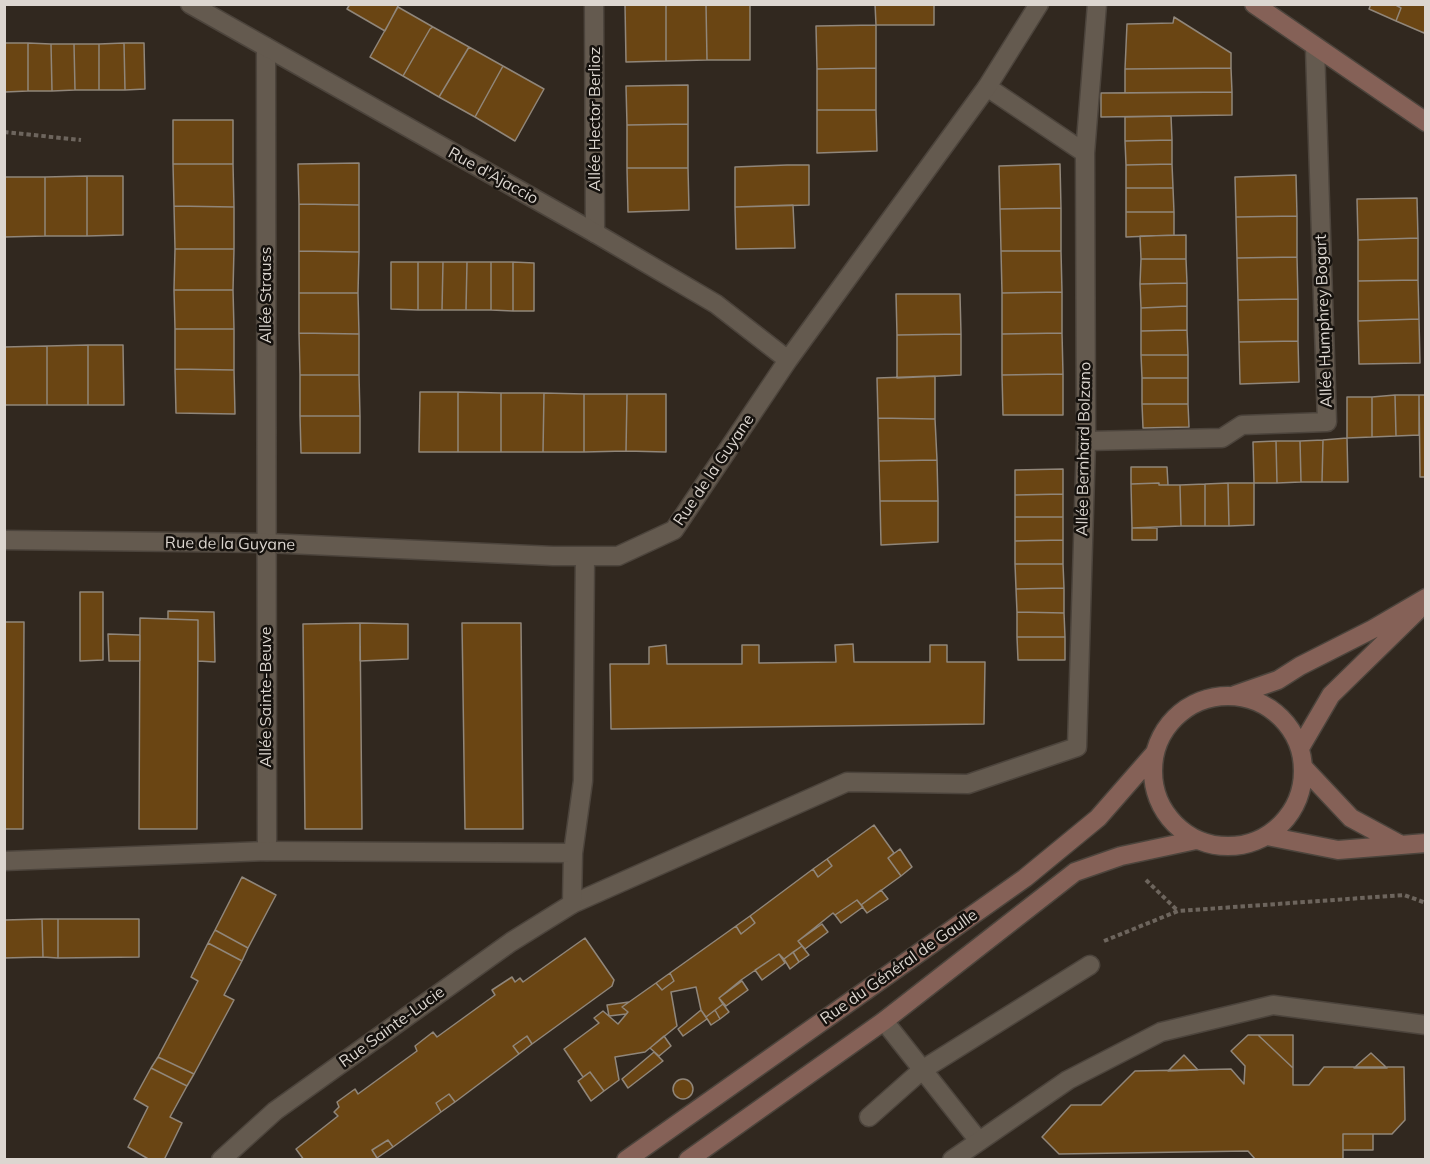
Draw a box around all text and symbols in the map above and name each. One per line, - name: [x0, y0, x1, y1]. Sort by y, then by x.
- street label: Allée Hector Berlioz: [585, 47, 605, 191]
- street label: Rue d'Ajaccio: [445, 143, 541, 209]
- street label: Allée Humphrey Bogart: [1311, 234, 1337, 408]
- street label: Allée Strauss: [256, 247, 276, 343]
- street label: Allée Bernhard Bolzano: [1073, 362, 1095, 536]
- street label: Rue de la Guyane: [670, 411, 758, 529]
- street label: Rue de la Guyane: [165, 533, 295, 555]
- street label: Allée Sainte-Beuve: [256, 627, 276, 767]
- street label: Rue du Général de Gaulle: [817, 905, 981, 1029]
- street label: Rue Sainte-Lucie: [336, 982, 448, 1072]

